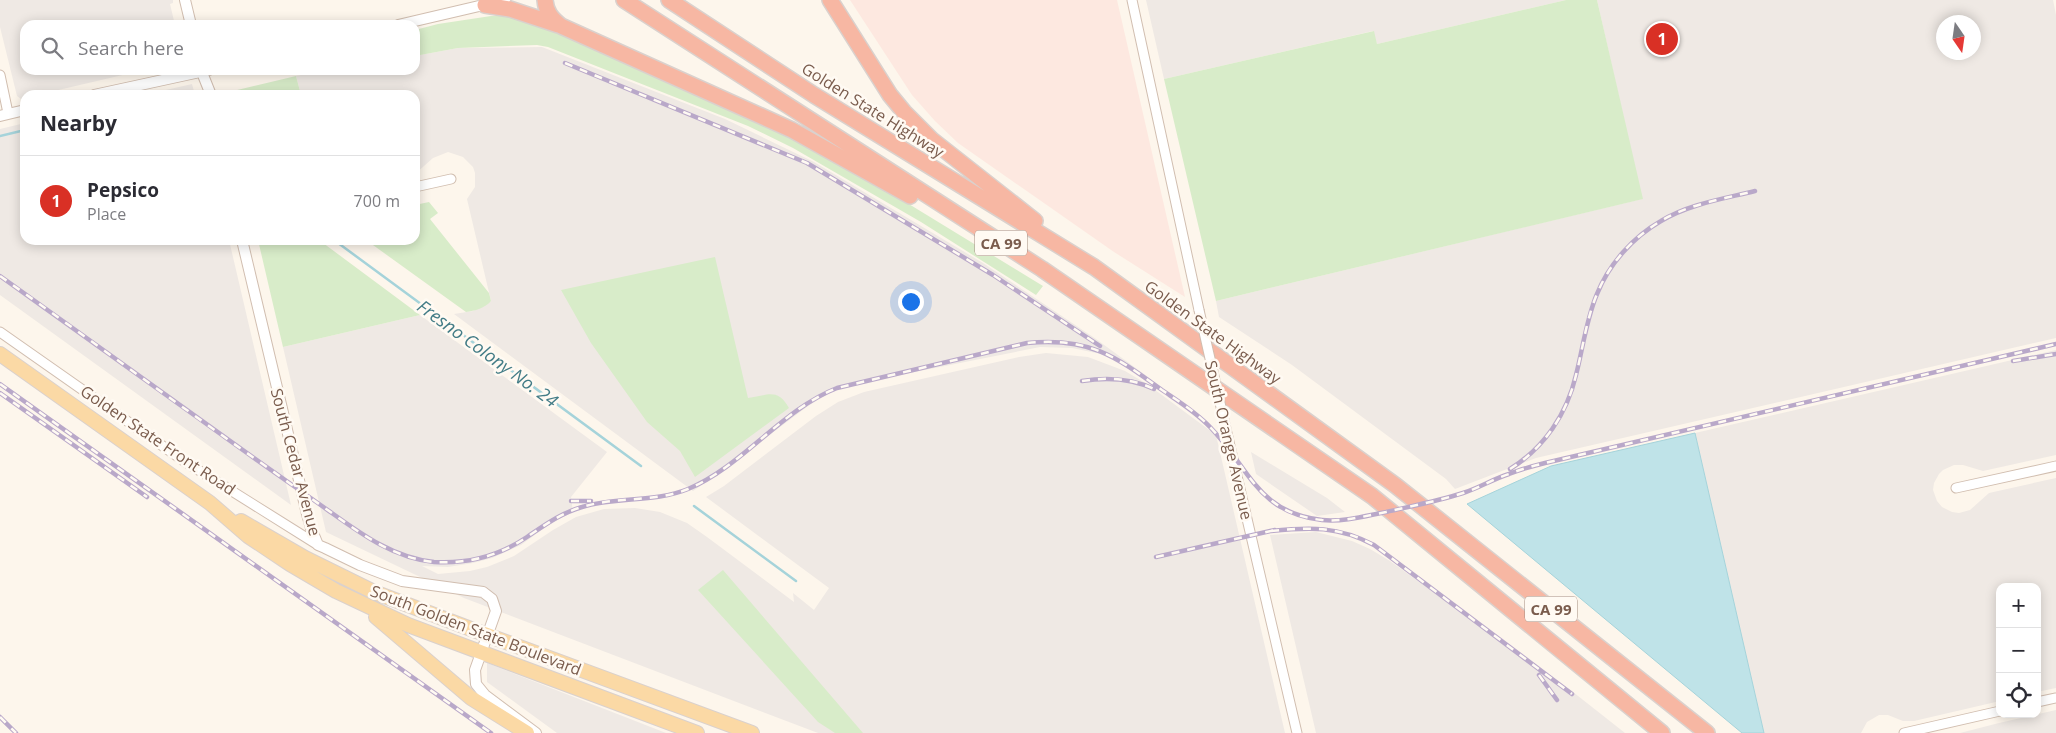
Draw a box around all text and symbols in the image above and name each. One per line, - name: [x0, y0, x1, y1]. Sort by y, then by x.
- north arrow: [1936, 15, 1981, 60]
- search box: [20, 20, 420, 75]
- pin: 1: [1646, 20, 1678, 58]
- icon: search: [38, 34, 66, 62]
- text: Search here: [78, 35, 184, 61]
- street label: Golden State Highway: [798, 57, 949, 163]
- text: Nearby: [40, 109, 117, 137]
- text: Pepsico: [87, 177, 159, 203]
- text: 1: [51, 190, 61, 212]
- text: 700 m: [354, 190, 400, 212]
- text: Place: [87, 203, 126, 225]
- road number: CA 99: [975, 230, 1027, 256]
- street label: Golden State Highway: [1140, 275, 1287, 390]
- your location: [898, 289, 924, 315]
- water label: Fresno Colony No. 24: [413, 294, 563, 412]
- street label: South Orange Avenue: [1200, 358, 1258, 522]
- street label: Golden State Front Road: [76, 380, 240, 500]
- street label: South Cedar Avenue: [266, 386, 326, 538]
- street label: South Golden State Boulevard: [367, 580, 585, 680]
- map controls: [1996, 583, 2041, 718]
- button: +: [1996, 583, 2041, 628]
- road number: CA 99: [1525, 596, 1577, 622]
- button: −: [1996, 628, 2041, 673]
- button: locate: [1996, 673, 2041, 718]

